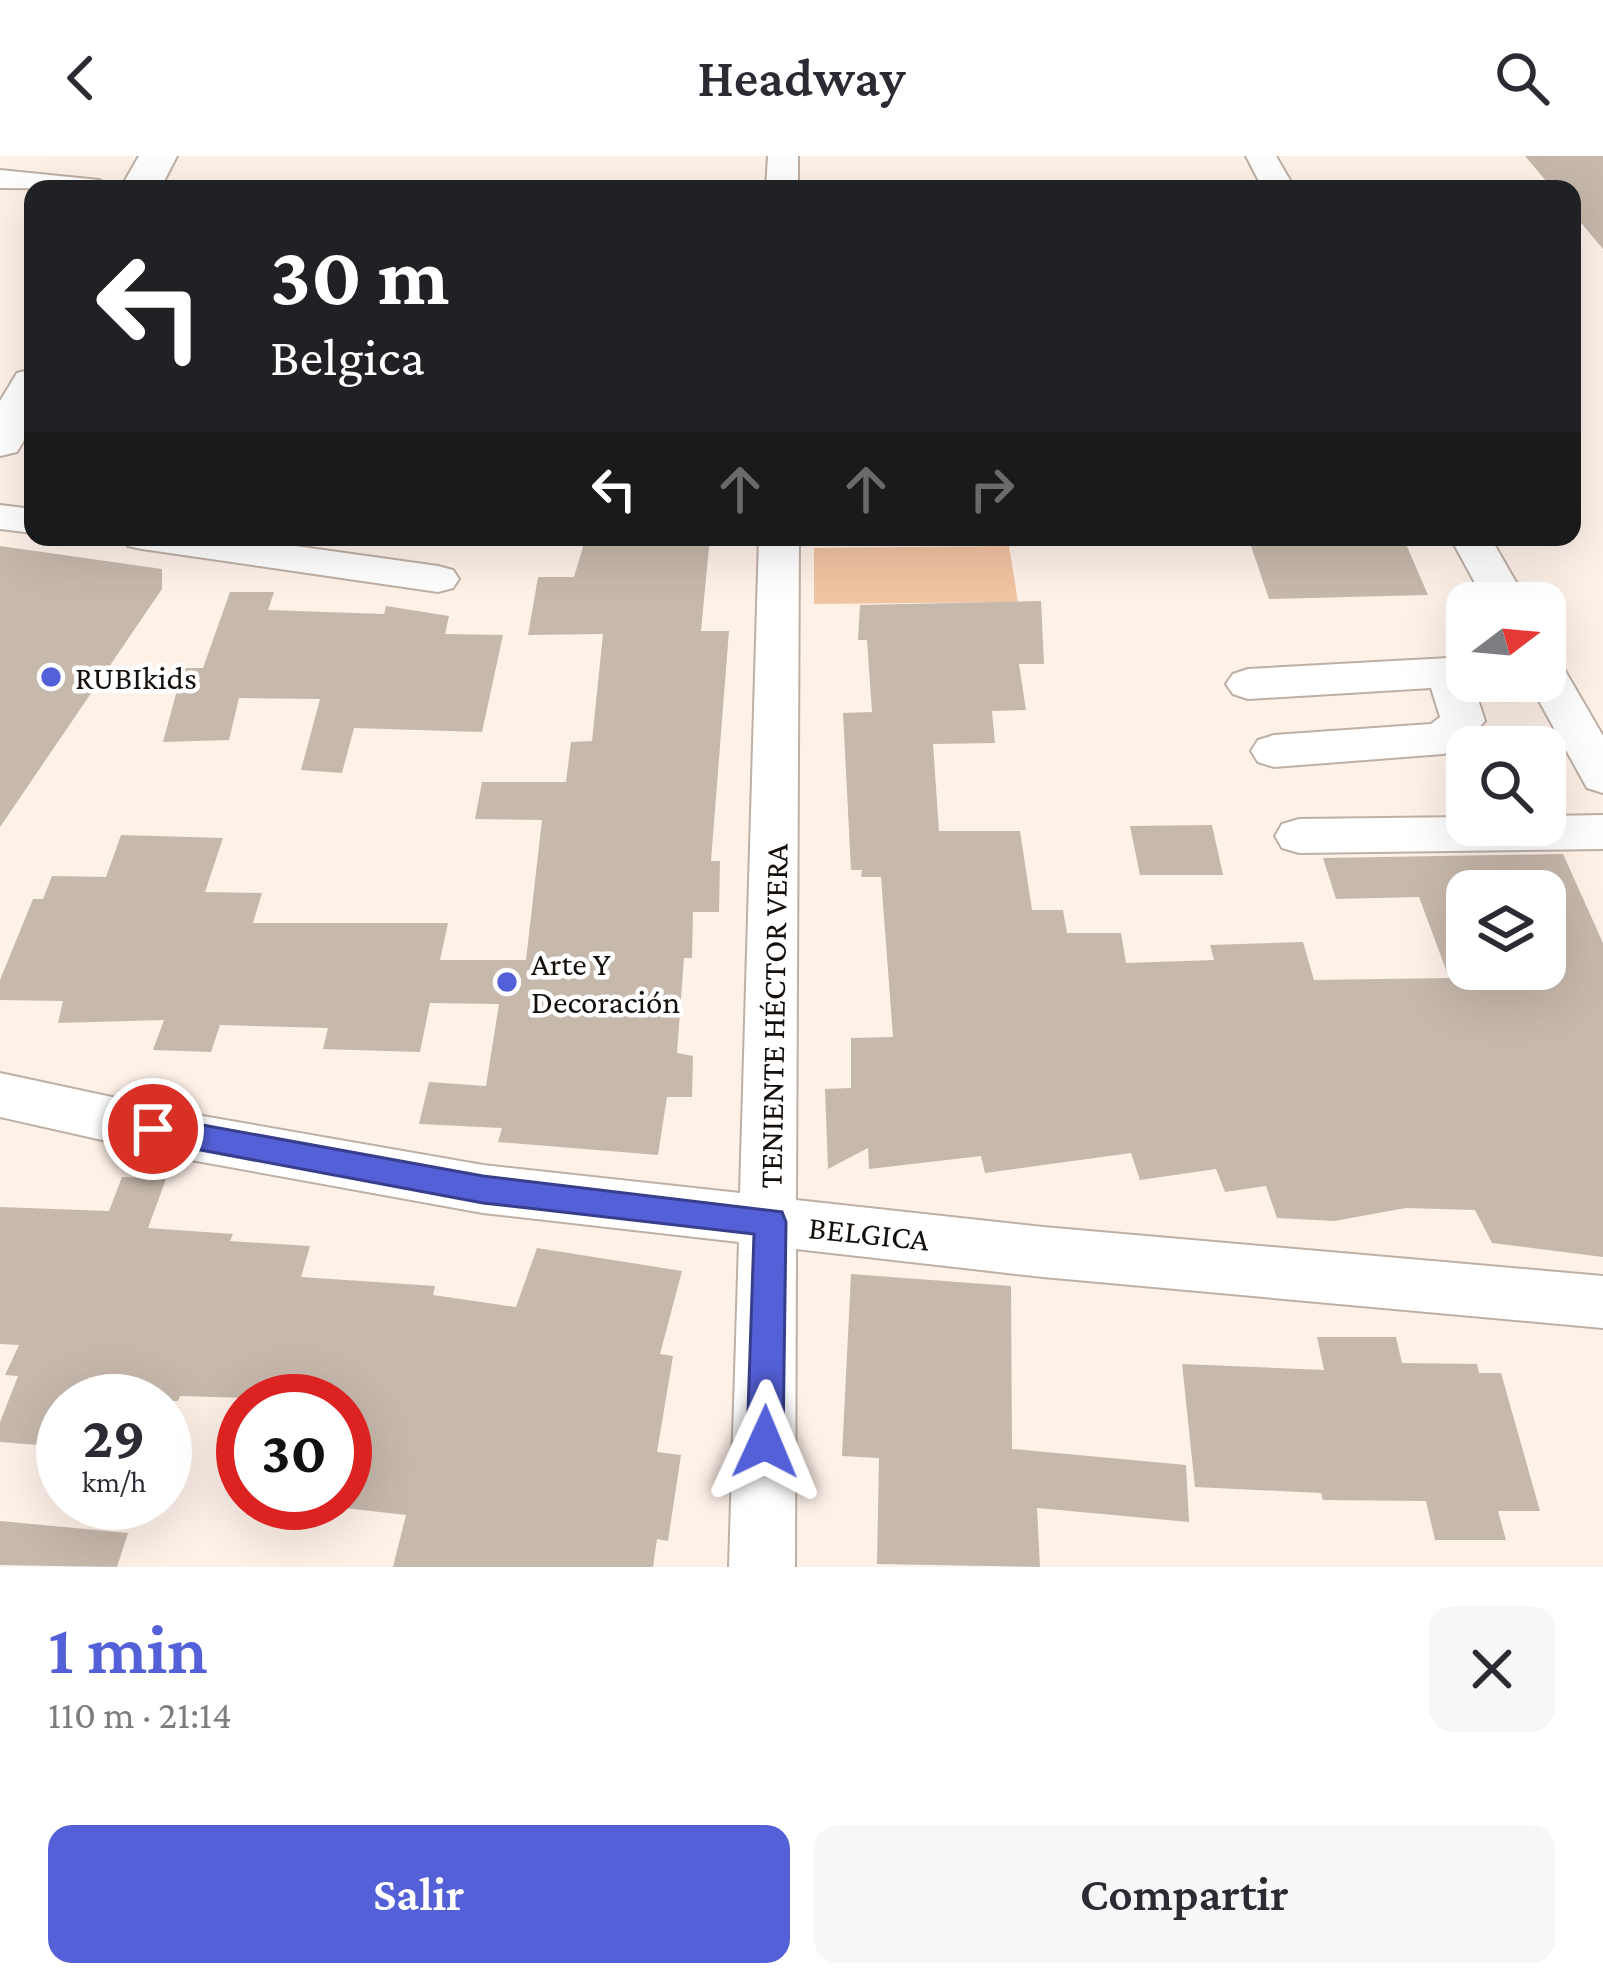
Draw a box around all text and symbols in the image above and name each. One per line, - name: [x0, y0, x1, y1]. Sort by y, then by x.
- icon: back: [48, 45, 114, 111]
- icon: search: [1489, 45, 1555, 111]
- text: Headway: [697, 48, 906, 108]
- icon: left: [72, 228, 228, 384]
- text: 30 m: [270, 229, 449, 322]
- text: Belgica: [270, 327, 425, 387]
- icon: left: [581, 456, 647, 522]
- icon: ahead: [707, 456, 773, 522]
- icon: ahead: [833, 456, 899, 522]
- icon: right: [959, 456, 1025, 522]
- north arrow: [1446, 582, 1566, 702]
- map controls: [1446, 582, 1566, 990]
- place label: RUBIkids: [75, 659, 197, 696]
- marker: RUBIkids: [38, 664, 64, 690]
- button: search: [1446, 726, 1566, 846]
- street label: TENIENTE HÉCTOR VERA: [751, 843, 795, 1189]
- button: layers: [1446, 870, 1566, 990]
- place label: Arte Y Decoración: [531, 945, 680, 1020]
- marker: Arte Y Decoración: [494, 969, 520, 995]
- pin: [102, 1078, 204, 1180]
- icon: arrive: [120, 1096, 186, 1162]
- street label: BELGICA: [807, 1208, 931, 1258]
- speed limit sign: 30: [216, 1374, 372, 1530]
- position arrow: [702, 1379, 828, 1505]
- text: 29: [82, 1403, 146, 1470]
- text: km/h: [82, 1465, 146, 1498]
- button: close: [1429, 1606, 1555, 1732]
- text: 1 min: [48, 1608, 208, 1688]
- text: 110 m · 21:14: [48, 1693, 232, 1736]
- button: Salir: [48, 1825, 790, 1963]
- button: Compartir: [814, 1825, 1555, 1963]

